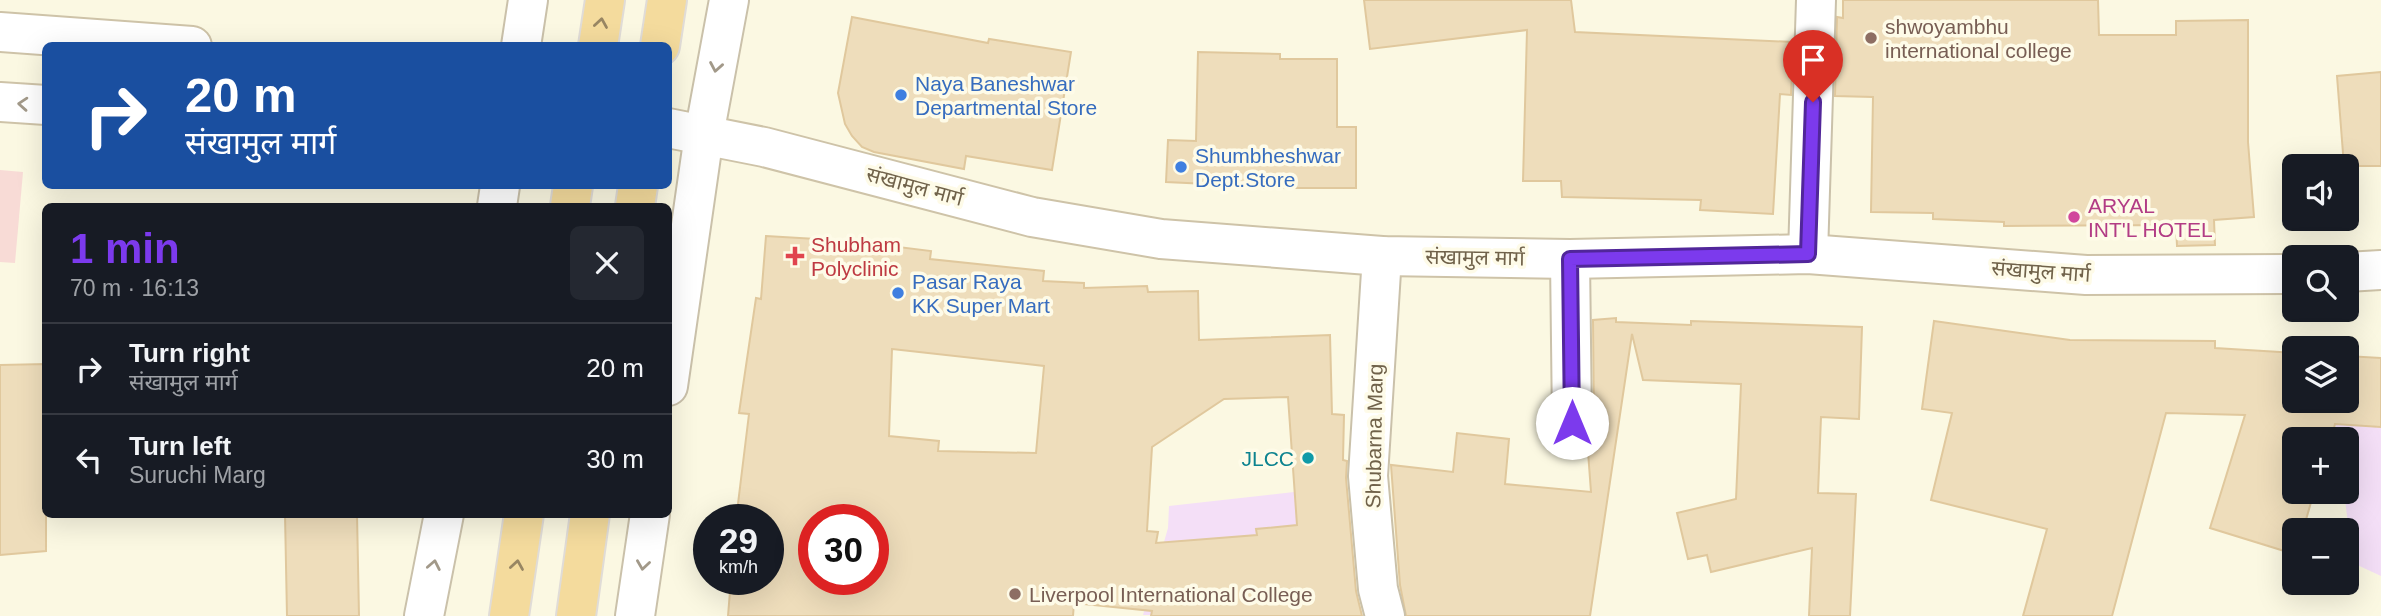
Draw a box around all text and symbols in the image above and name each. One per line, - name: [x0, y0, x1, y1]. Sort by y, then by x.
- place label: shwoyambhu international college: [1885, 15, 2072, 62]
- one-way arrow: [593, 17, 608, 29]
- pin: [1783, 30, 1843, 102]
- marker: shwoyambhu international college: [1863, 30, 1879, 46]
- icon: arrive: [1794, 41, 1832, 79]
- one-way arrow: [710, 61, 725, 73]
- text: 20 m: [185, 68, 297, 122]
- icon: right: [70, 70, 161, 161]
- place label: Naya Baneshwar Departmental Store: [915, 72, 1097, 119]
- marker: Naya Baneshwar Departmental Store: [893, 87, 909, 103]
- one-way arrow: [17, 97, 28, 112]
- text: संखामुल मार्ग: [185, 125, 336, 161]
- place label: Shumbheshwar Dept.Store: [1195, 144, 1341, 191]
- map controls: [2282, 154, 2359, 595]
- button: sound: [2282, 154, 2359, 231]
- marker: Shumbheshwar Dept.Store: [1173, 159, 1189, 175]
- street label: संखामुल मार्ग: [864, 162, 967, 212]
- place label: ARYAL INT'L HOTEL: [2088, 194, 2213, 241]
- marker: ARYAL INT'L HOTEL: [2066, 209, 2082, 225]
- text: 1 min: [70, 225, 180, 272]
- button: close: [570, 226, 644, 300]
- place label: Shubham Polyclinic: [811, 233, 901, 280]
- street label: संखामुल मार्ग: [1425, 245, 1526, 271]
- button: search: [2282, 245, 2359, 322]
- marker: Shubham Polyclinic: [785, 246, 805, 266]
- street label: संखामुल मार्ग: [1991, 256, 2092, 288]
- place label: Pasar Raya KK Super Mart: [912, 270, 1050, 317]
- text: 70 m · 16:13: [70, 275, 199, 301]
- marker: Pasar Raya KK Super Mart: [890, 285, 906, 301]
- button: layers: [2282, 336, 2359, 413]
- text: Turn right: [129, 338, 250, 368]
- icon: right: [70, 350, 108, 388]
- text: 20 m: [586, 353, 644, 383]
- street label: Shubarna Marg: [1361, 363, 1387, 509]
- text: संखामुल मार्ग: [129, 369, 238, 395]
- position arrow: [1535, 386, 1609, 460]
- button: +: [2282, 427, 2359, 504]
- text: Turn left: [129, 431, 231, 461]
- icon: left: [70, 441, 108, 479]
- text: 30 m: [586, 444, 644, 474]
- place label: JLCC: [1241, 447, 1294, 470]
- marker: JLCC: [1300, 450, 1316, 466]
- text: Suruchi Marg: [129, 462, 266, 488]
- speed limit sign: 30: [798, 504, 889, 595]
- button: −: [2282, 518, 2359, 595]
- text: 29: [719, 521, 758, 560]
- text: km/h: [719, 557, 758, 577]
- one-way arrow: [426, 559, 441, 571]
- one-way arrow: [509, 559, 524, 571]
- one-way arrow: [636, 559, 651, 571]
- place label: Liverpool International College: [1029, 583, 1313, 606]
- marker: Liverpool International College: [1007, 586, 1023, 602]

